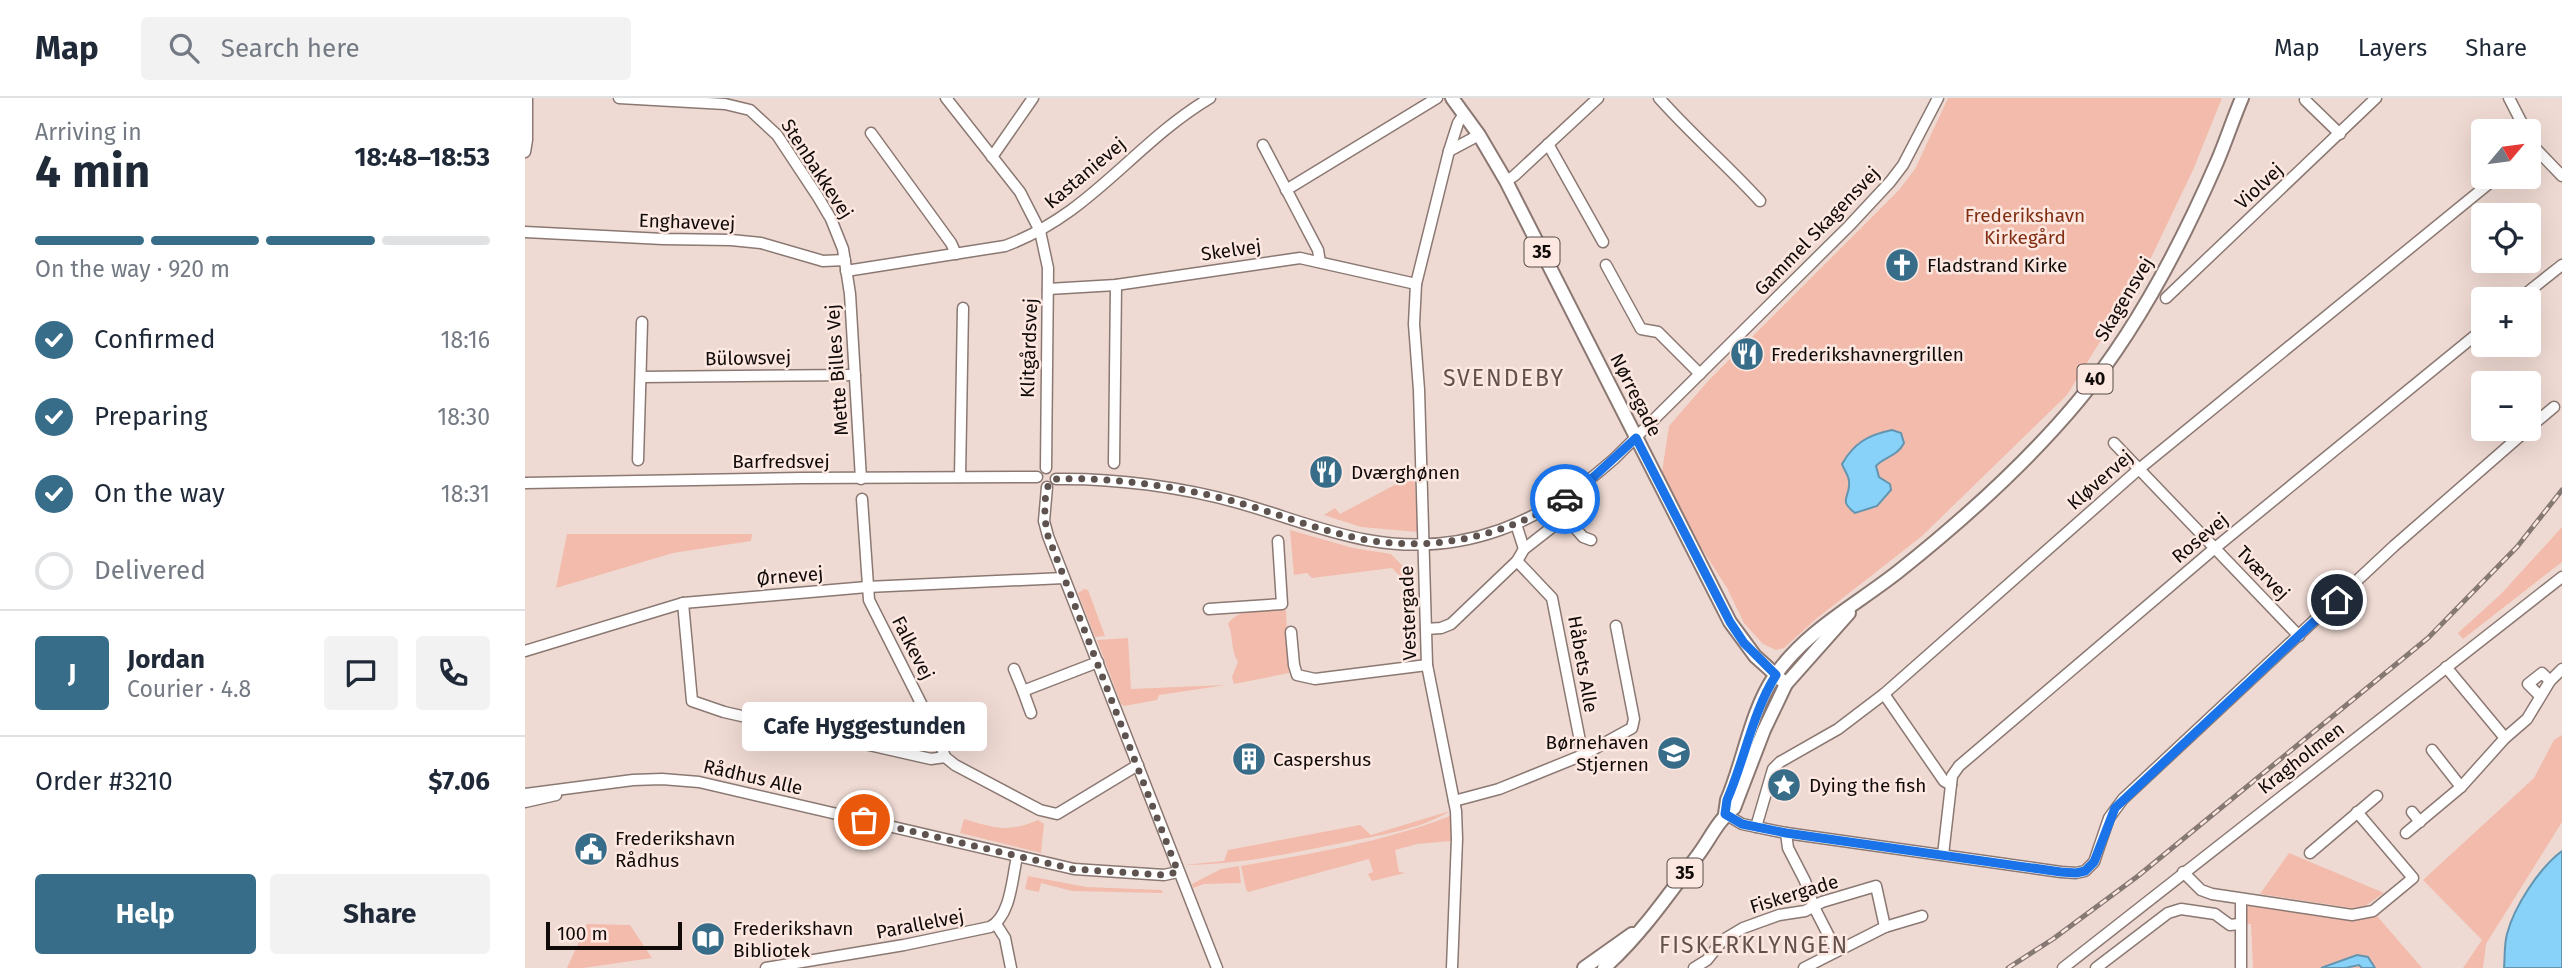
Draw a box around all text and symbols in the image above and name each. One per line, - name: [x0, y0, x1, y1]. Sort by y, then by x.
- search box: [141, 17, 631, 80]
- text: Map: [35, 28, 99, 68]
- icon: search: [165, 29, 203, 67]
- text: Search here: [221, 33, 360, 64]
- text: Map: [2274, 34, 2320, 62]
- text: Layers: [2358, 34, 2427, 62]
- text: Share: [2465, 34, 2527, 62]
- street label: Stenbakkevej: [776, 115, 858, 223]
- text: Arriving in: [35, 118, 142, 146]
- north arrow: [2471, 119, 2541, 189]
- map controls: [2471, 119, 2541, 441]
- street label: Kastanievej: [1040, 132, 1130, 214]
- text: 18:48–18:53: [354, 142, 490, 173]
- text: 4 min: [35, 144, 150, 199]
- street label: Violvej: [2230, 158, 2288, 214]
- street label: Gammel Skagensvej: [1750, 162, 1884, 300]
- button: locate: [2471, 203, 2541, 273]
- park label: Frederikshavn Kirkegård: [1965, 204, 2085, 249]
- street label: Enghavevej: [638, 209, 736, 235]
- street label: Skelvej: [1199, 234, 1263, 266]
- road number: 35: [1525, 238, 1559, 266]
- church icon: Fladstrand Kirke: [1883, 246, 1921, 284]
- street label: Skagensvej: [2090, 253, 2158, 345]
- place label: Fladstrand Kirke: [1927, 254, 2067, 277]
- text: On the way · 920 m: [35, 255, 230, 283]
- button: +: [2471, 287, 2541, 357]
- street label: Klitgårdsvej: [1016, 298, 1042, 398]
- street label: Mette Billes Vej: [821, 303, 853, 437]
- icon: check: [35, 321, 73, 359]
- text: Confirmed: [94, 324, 215, 355]
- text: 18:16: [441, 326, 490, 354]
- restaurant icon: Frederikshavnergrillen: [1728, 335, 1766, 373]
- place label: Frederikshavnergrillen: [1771, 343, 1964, 366]
- street label: Bülowsvej: [705, 346, 791, 370]
- street label: Nørregade: [1605, 350, 1667, 440]
- district label: SVENDEBY: [1443, 364, 1565, 392]
- road number: 40: [2077, 365, 2113, 394]
- button: −: [2471, 371, 2541, 441]
- icon: check: [35, 398, 73, 436]
- text: Preparing: [94, 401, 207, 432]
- text: 18:30: [437, 403, 490, 431]
- street label: Kløvervej: [2062, 445, 2138, 515]
- street label: Barfredsvej: [732, 450, 830, 473]
- restaurant icon: Dværghønen: [1307, 453, 1345, 491]
- place label: Dværghønen: [1351, 461, 1460, 484]
- courier: [1530, 464, 1600, 534]
- icon: check: [35, 475, 73, 513]
- text: On the way: [94, 478, 225, 509]
- text: 18:31: [441, 480, 490, 508]
- icon: car: [1546, 480, 1584, 518]
- street label: Rosevej: [2167, 508, 2233, 568]
- street label: Tværvej: [2232, 541, 2294, 605]
- text: Delivered: [94, 555, 206, 586]
- street label: Ørnevej: [756, 562, 824, 590]
- street label: Vestergade: [1395, 565, 1421, 661]
- pin: [2307, 570, 2367, 630]
- icon: home: [2318, 581, 2356, 619]
- street label: Falkevej: [887, 612, 939, 684]
- street label: Håbets Alle: [1563, 614, 1603, 714]
- button: chat: [324, 636, 398, 710]
- button: phone: [416, 636, 490, 710]
- text: Jordan: [127, 644, 205, 675]
- text: J: [68, 658, 76, 689]
- text: Courier · 4.8: [127, 675, 251, 703]
- callout: Cafe Hyggestunden: [741, 701, 987, 750]
- text: Cafe Hyggestunden: [763, 712, 966, 740]
- street label: Kragholmen: [2253, 717, 2349, 799]
- place label: Børnehaven Stjernen: [1546, 731, 1649, 776]
- school or university icon: Børnehaven Stjernen: [1655, 734, 1693, 772]
- building icon: Caspershus: [1230, 740, 1268, 778]
- place label: Caspershus: [1273, 748, 1371, 771]
- street label: Rådhus Alle: [701, 754, 805, 800]
- text: Order #3210: [35, 766, 173, 797]
- text: $7.06: [428, 766, 490, 797]
- place icon: Dying the fish: [1765, 766, 1803, 804]
- place label: Dying the fish: [1809, 774, 1926, 797]
- pin: [834, 790, 894, 850]
- icon: bag: [845, 801, 883, 839]
- place label: Frederikshavn Rådhus: [615, 827, 735, 872]
- public building icon: Frederikshavn Rådhus: [572, 830, 610, 868]
- road number: 35: [1667, 858, 1703, 888]
- street label: Fiskergade: [1747, 870, 1841, 918]
- button: Help: [35, 874, 256, 954]
- button: Share: [270, 874, 490, 954]
- street label: Parallelvej: [874, 904, 966, 944]
- place label: Frederikshavn Bibliotek: [733, 917, 853, 962]
- scale bar: [546, 919, 683, 951]
- library icon: Frederikshavn Bibliotek: [689, 920, 727, 958]
- text: 100 m: [557, 922, 608, 945]
- district label: FISKERKLYNGEN: [1659, 931, 1849, 959]

